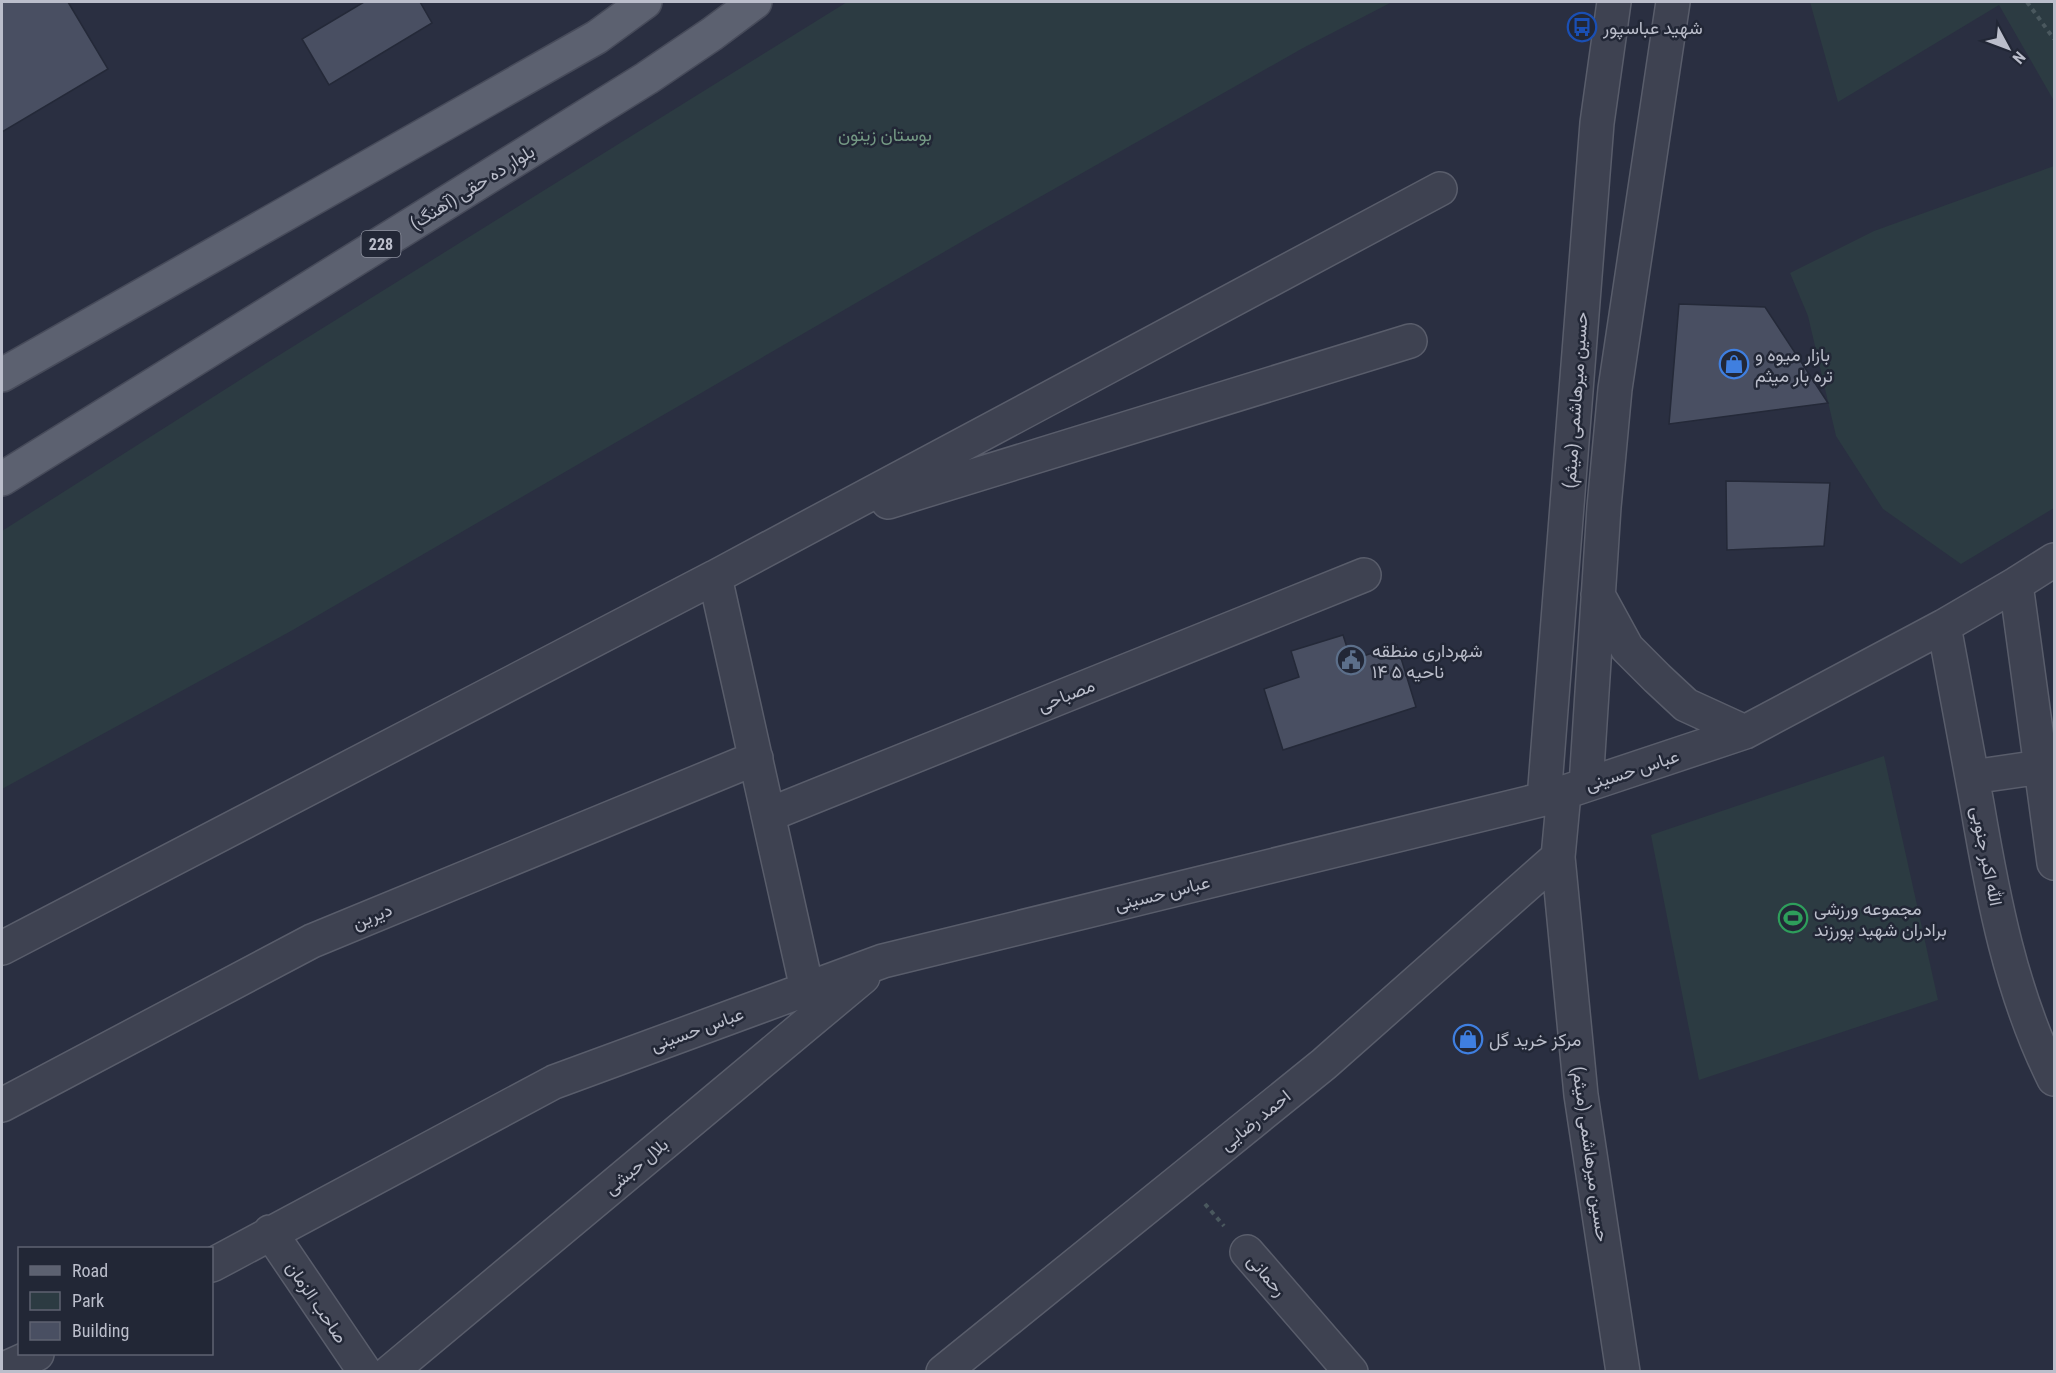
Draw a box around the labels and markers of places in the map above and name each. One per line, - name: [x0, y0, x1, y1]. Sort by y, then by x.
- bus stop icon: شهید عباسپور: [1566, 11, 1598, 43]
- place label: شهید عباسپور: [1602, 17, 1703, 40]
- place label: بازار میوه و تره بار میثم: [1755, 344, 1833, 388]
- shop icon: بازار میوه و تره بار میثم: [1718, 348, 1750, 380]
- place label: شهرداری منطقه ۱۴ ناحیه ۵: [1372, 640, 1483, 682]
- public building icon: شهرداری منطقه ۱۴ ناحیه ۵: [1335, 644, 1367, 676]
- place label: مجموعه ورزشی برادران شهید پورزند: [1814, 898, 1947, 942]
- sports icon: مجموعه ورزشی برادران شهید پورزند: [1777, 902, 1809, 934]
- shop icon: مرکز خرید گل: [1452, 1023, 1484, 1055]
- place label: مرکز خرید گل: [1489, 1029, 1581, 1051]

